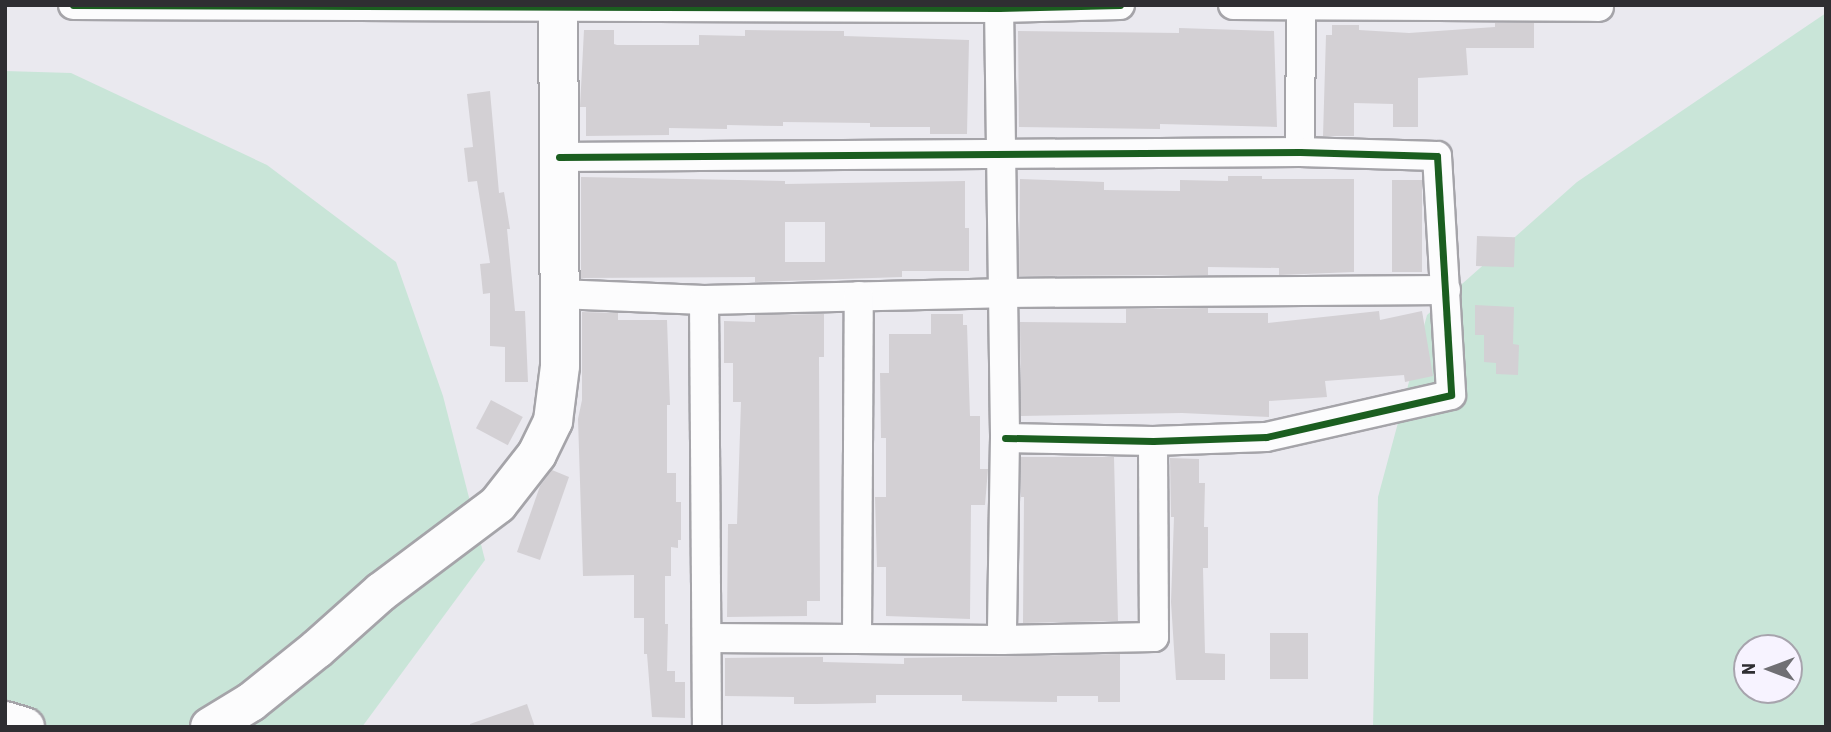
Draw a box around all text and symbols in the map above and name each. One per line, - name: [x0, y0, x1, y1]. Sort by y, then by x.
- north arrow: [1733, 634, 1803, 704]
- text: N: [1737, 663, 1760, 675]

